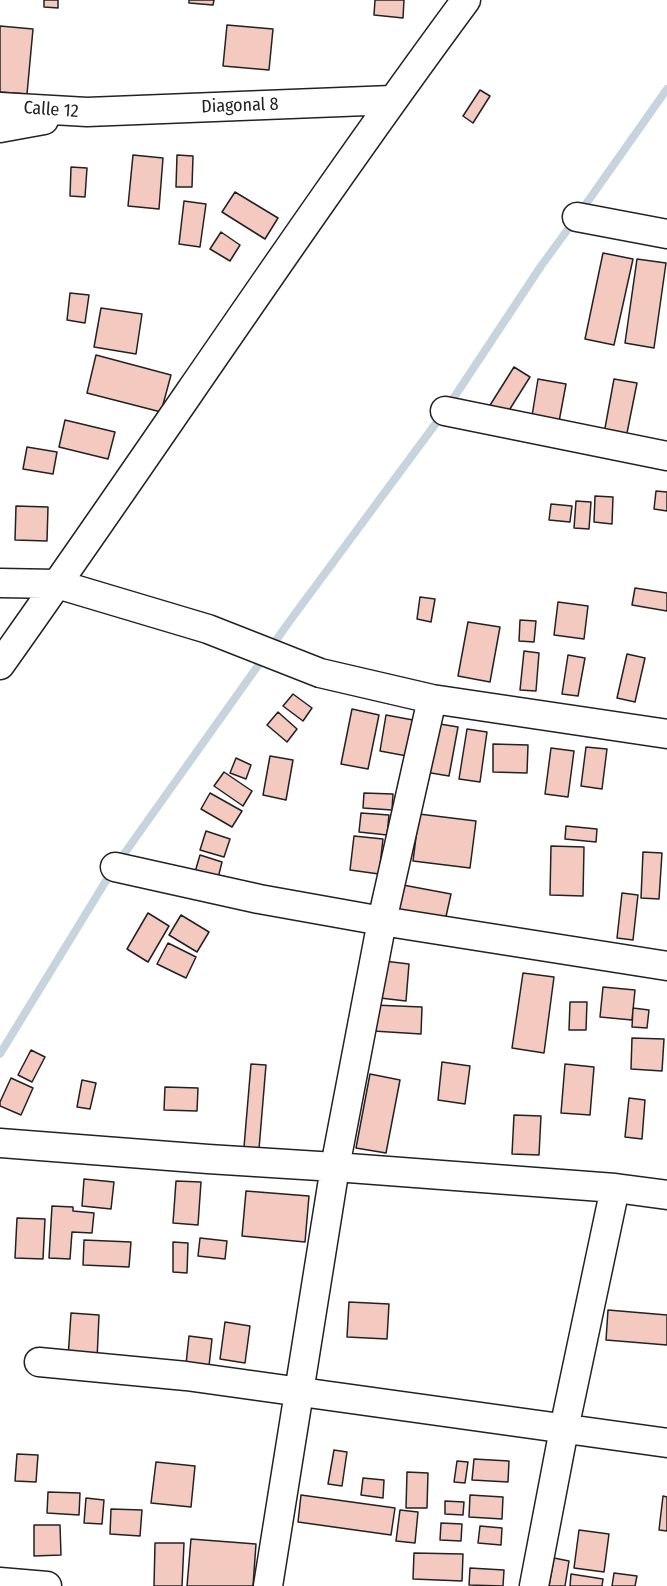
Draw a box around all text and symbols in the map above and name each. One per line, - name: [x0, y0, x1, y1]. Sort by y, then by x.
- street label: Diagonal 8: [201, 94, 279, 118]
- street label: Calle 12: [23, 97, 79, 123]

